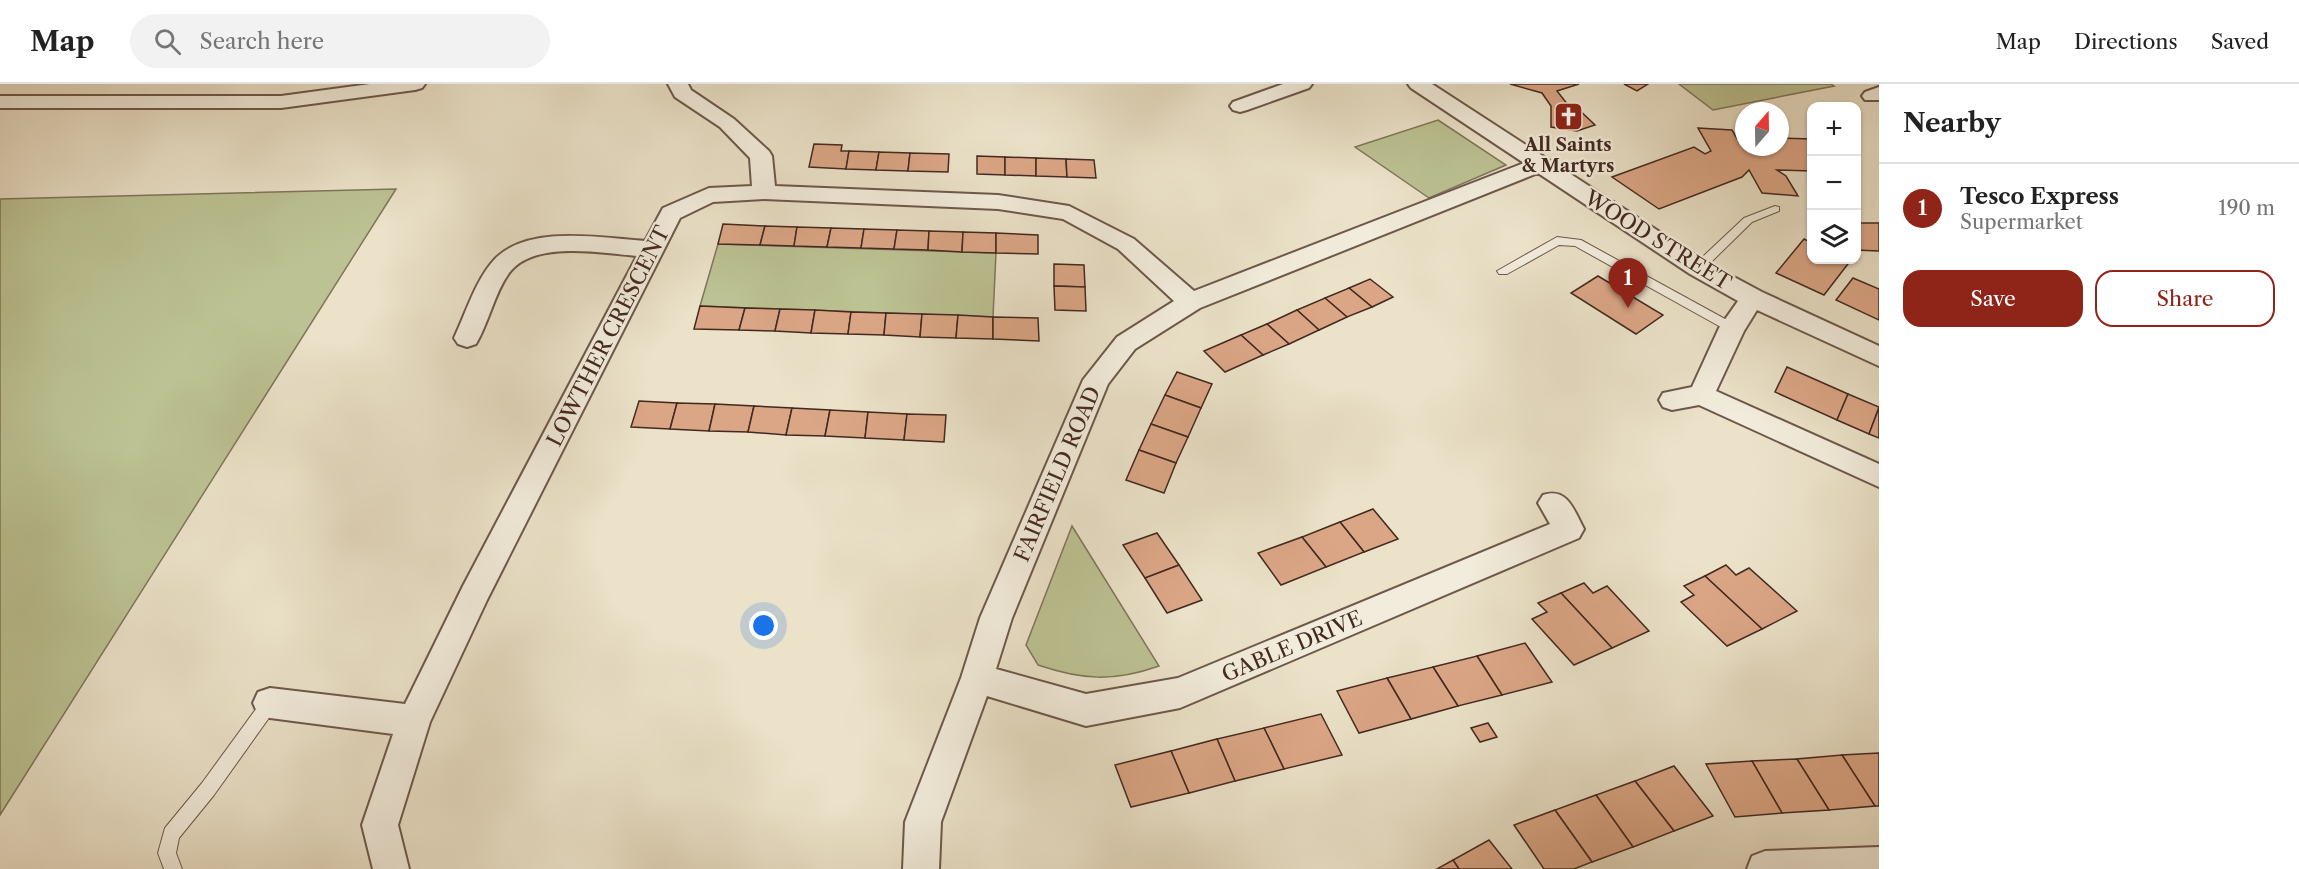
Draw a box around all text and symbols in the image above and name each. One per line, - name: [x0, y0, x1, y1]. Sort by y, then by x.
- search box: [130, 14, 550, 68]
- text: Map: [30, 24, 94, 58]
- icon: search: [151, 25, 184, 58]
- text: Search here: [199, 28, 324, 55]
- text: Map: [1996, 29, 2041, 54]
- text: Directions: [2074, 29, 2178, 54]
- text: Saved: [2211, 29, 2269, 54]
- church icon: All Saints & Martyrs: [1552, 100, 1584, 132]
- north arrow: [1735, 102, 1789, 156]
- map controls: [1807, 102, 1861, 264]
- button: +: [1807, 102, 1861, 156]
- text: Nearby: [1903, 107, 2001, 139]
- place label: All Saints & Martyrs: [1522, 134, 1614, 177]
- button: −: [1807, 156, 1861, 210]
- text: Tesco Express: [1960, 183, 2119, 210]
- street label: WOOD STREET: [1579, 184, 1736, 295]
- text: 1: [1918, 196, 1927, 220]
- text: 190 m: [2218, 196, 2275, 220]
- button: layers: [1807, 210, 1861, 264]
- text: Supermarket: [1960, 210, 2083, 234]
- street label: LOWTHER CRESCENT: [541, 221, 675, 450]
- pin: 1: [1608, 258, 1648, 308]
- button: Save: [1903, 270, 2083, 327]
- button: Share: [2095, 270, 2275, 327]
- street label: FAIRFIELD ROAD: [1009, 383, 1105, 565]
- street label: GABLE DRIVE: [1218, 605, 1366, 687]
- your location: [749, 611, 778, 640]

